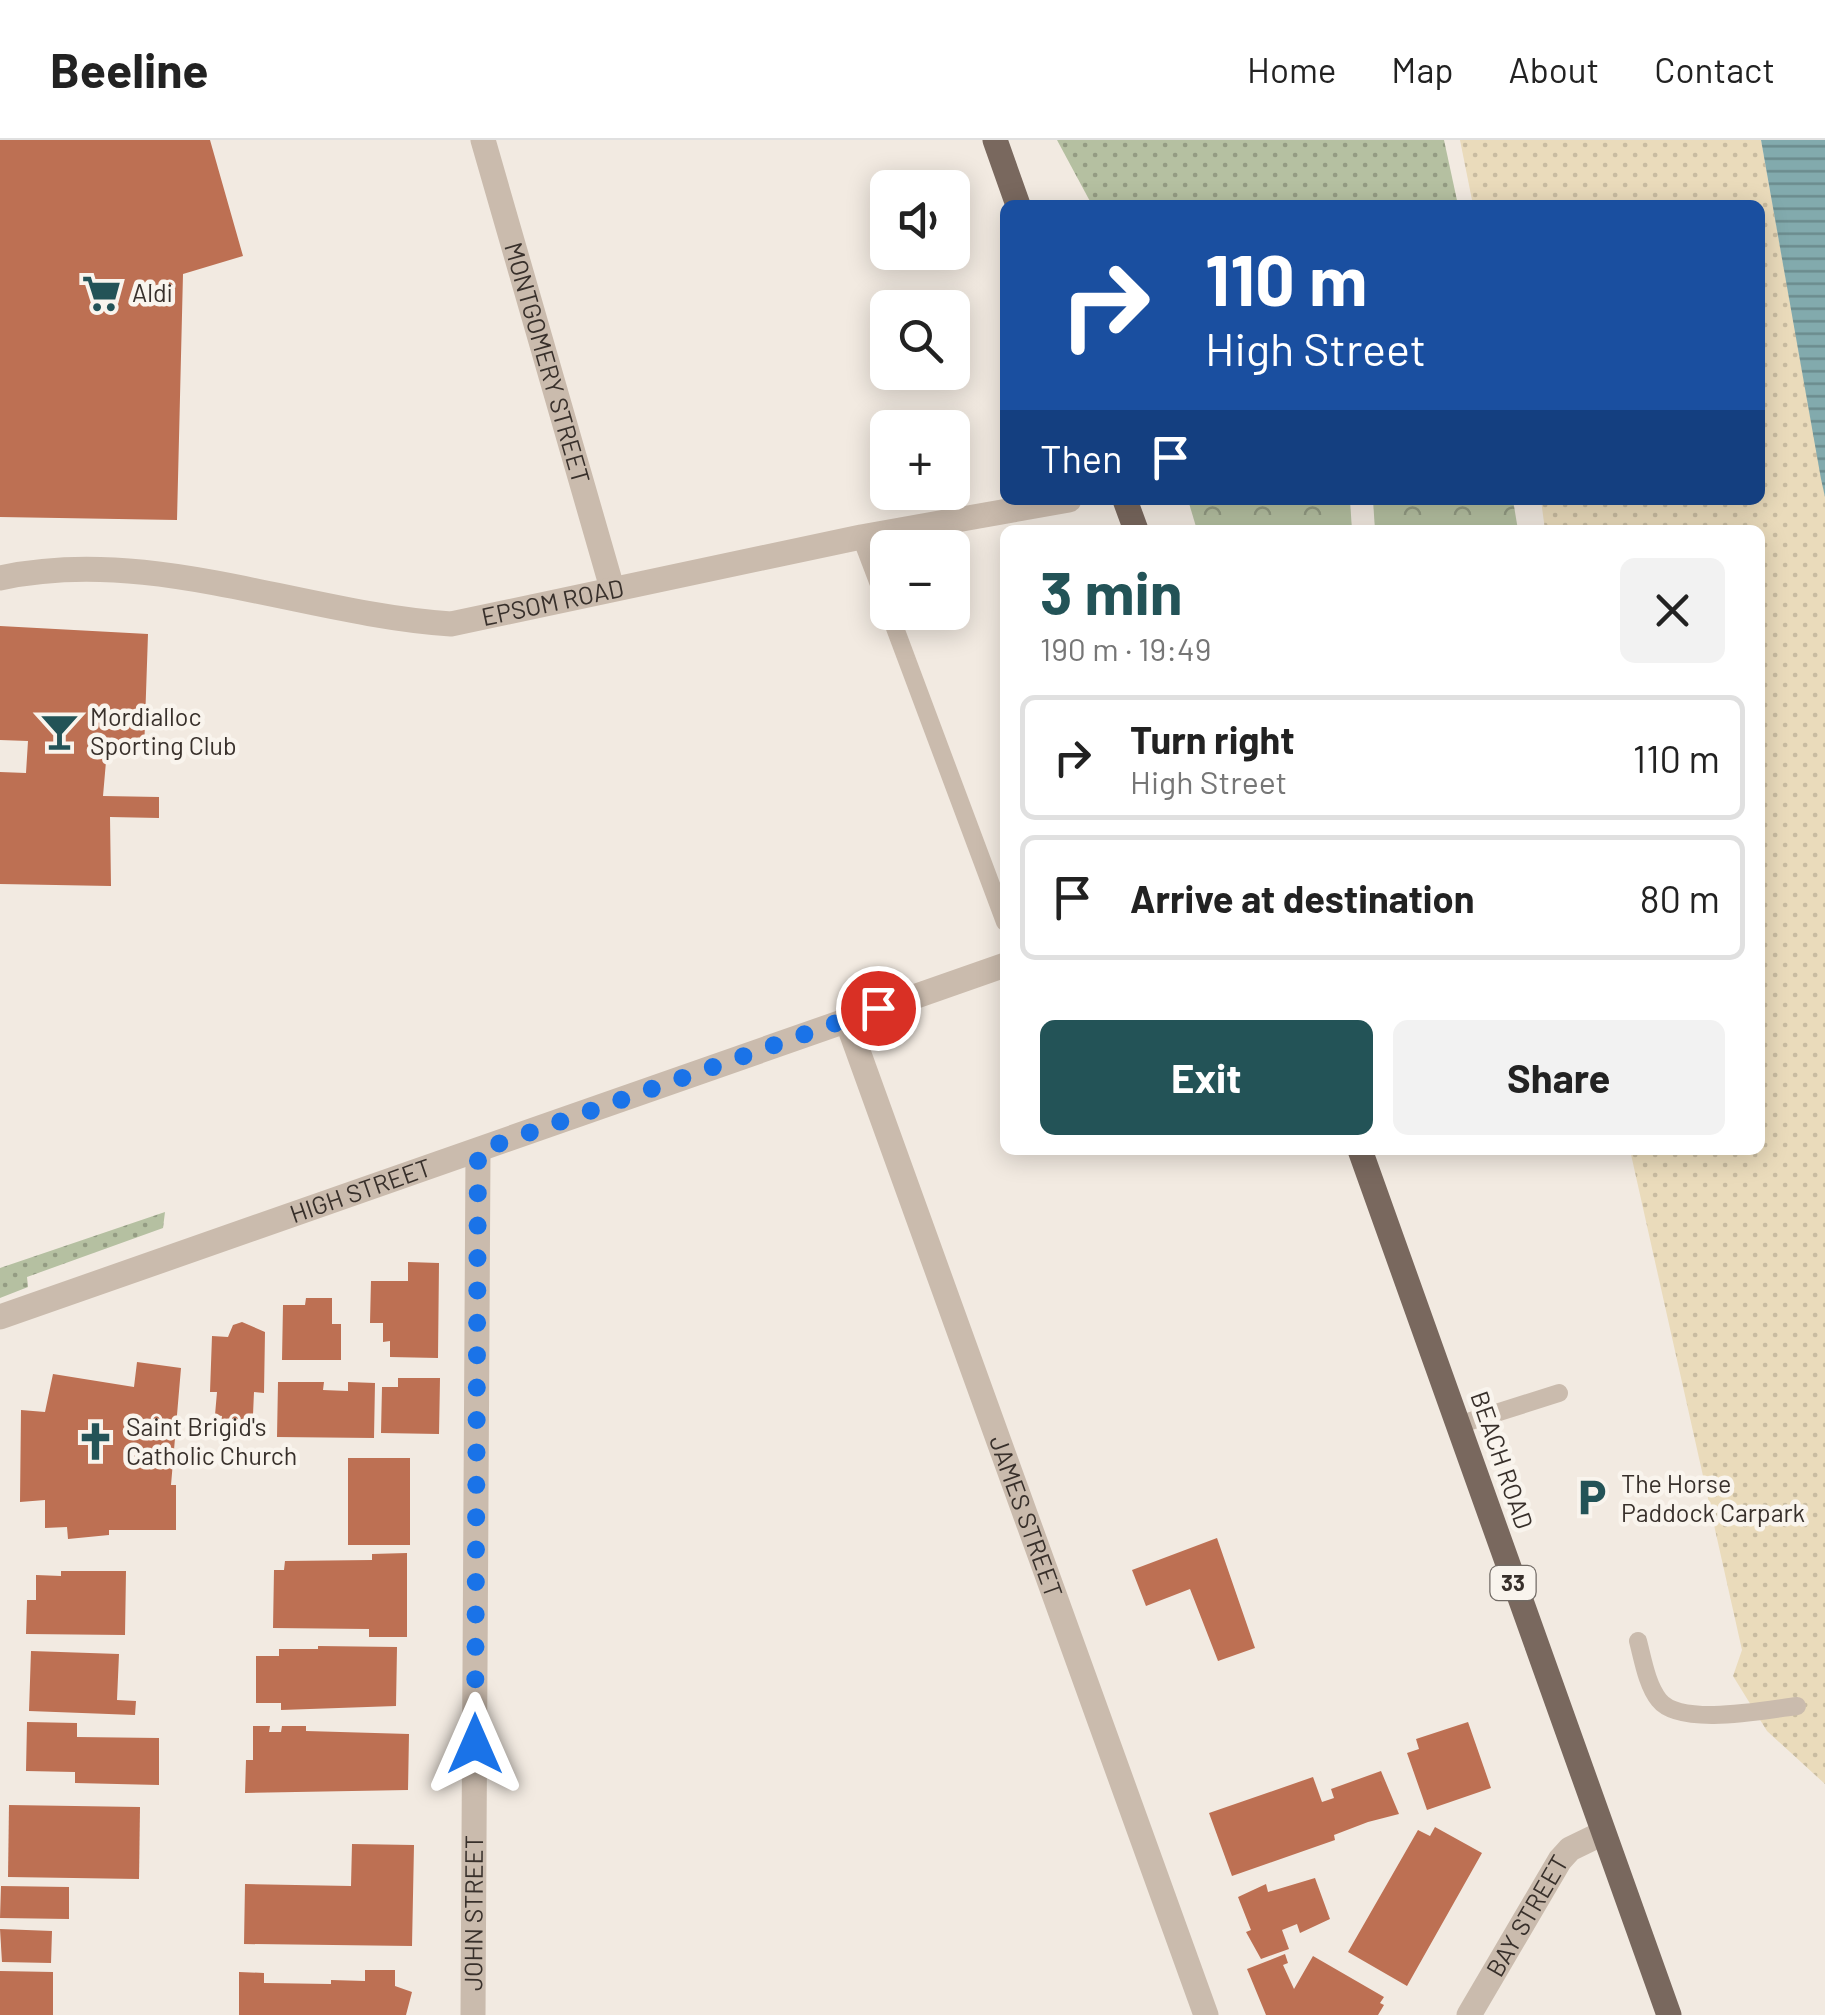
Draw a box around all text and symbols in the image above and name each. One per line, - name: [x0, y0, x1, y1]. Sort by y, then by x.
- text: Beeline: [50, 40, 208, 98]
- text: Home: [1247, 48, 1336, 90]
- text: Map: [1391, 48, 1454, 90]
- text: About: [1509, 48, 1599, 90]
- text: Contact: [1654, 48, 1775, 90]
- map controls: [870, 170, 970, 630]
- button: sound: [870, 170, 970, 270]
- text: 110 m: [1205, 236, 1367, 320]
- street label: MONTGOMERY STREET: [499, 239, 597, 487]
- icon: right: [1040, 240, 1170, 370]
- supermarket icon: Aldi: [81, 272, 123, 314]
- place label: Aldi: [132, 277, 173, 307]
- button: search: [870, 290, 970, 390]
- text: High Street: [1205, 321, 1426, 375]
- button: +: [870, 410, 970, 510]
- icon: arrive: [1143, 430, 1198, 485]
- text: Then: [1040, 435, 1123, 481]
- button: −: [870, 530, 970, 630]
- text: 3 min: [1040, 555, 1183, 627]
- button: close: [1620, 558, 1725, 663]
- street label: EPSOM ROAD: [478, 572, 626, 631]
- text: 190 m · 19:49: [1040, 629, 1211, 667]
- place label: Mordialloc Sporting Club: [90, 701, 237, 760]
- bar icon: Mordialloc Sporting Club: [39, 710, 81, 752]
- text: Turn right: [1130, 716, 1295, 762]
- icon: right: [1045, 730, 1100, 785]
- text: 110 m: [1633, 735, 1720, 781]
- text: High Street: [1130, 762, 1287, 800]
- icon: arrive: [1045, 870, 1100, 925]
- text: Arrive at destination: [1130, 875, 1475, 921]
- text: 80 m: [1640, 875, 1720, 921]
- pin: [836, 966, 921, 1051]
- icon: arrive: [851, 981, 906, 1036]
- button: Exit: [1040, 1020, 1373, 1135]
- button: Share: [1393, 1020, 1725, 1135]
- street label: HIGH STREET: [286, 1151, 435, 1228]
- street label: BEACH ROAD: [1465, 1387, 1541, 1532]
- place label: Saint Brigid's Catholic Church: [126, 1411, 297, 1470]
- church icon: Saint Brigid's Catholic Church: [75, 1420, 117, 1462]
- street label: JAMES STREET: [984, 1431, 1070, 1601]
- place label: The Horse Paddock Carpark: [1621, 1468, 1805, 1527]
- parking icon: The Horse Paddock Carpark: [1570, 1477, 1612, 1519]
- road number: 33: [1490, 1566, 1536, 1600]
- position arrow: [423, 1692, 527, 1796]
- street label: JOHN STREET: [457, 1835, 488, 1991]
- street label: BAY STREET: [1479, 1849, 1574, 1981]

